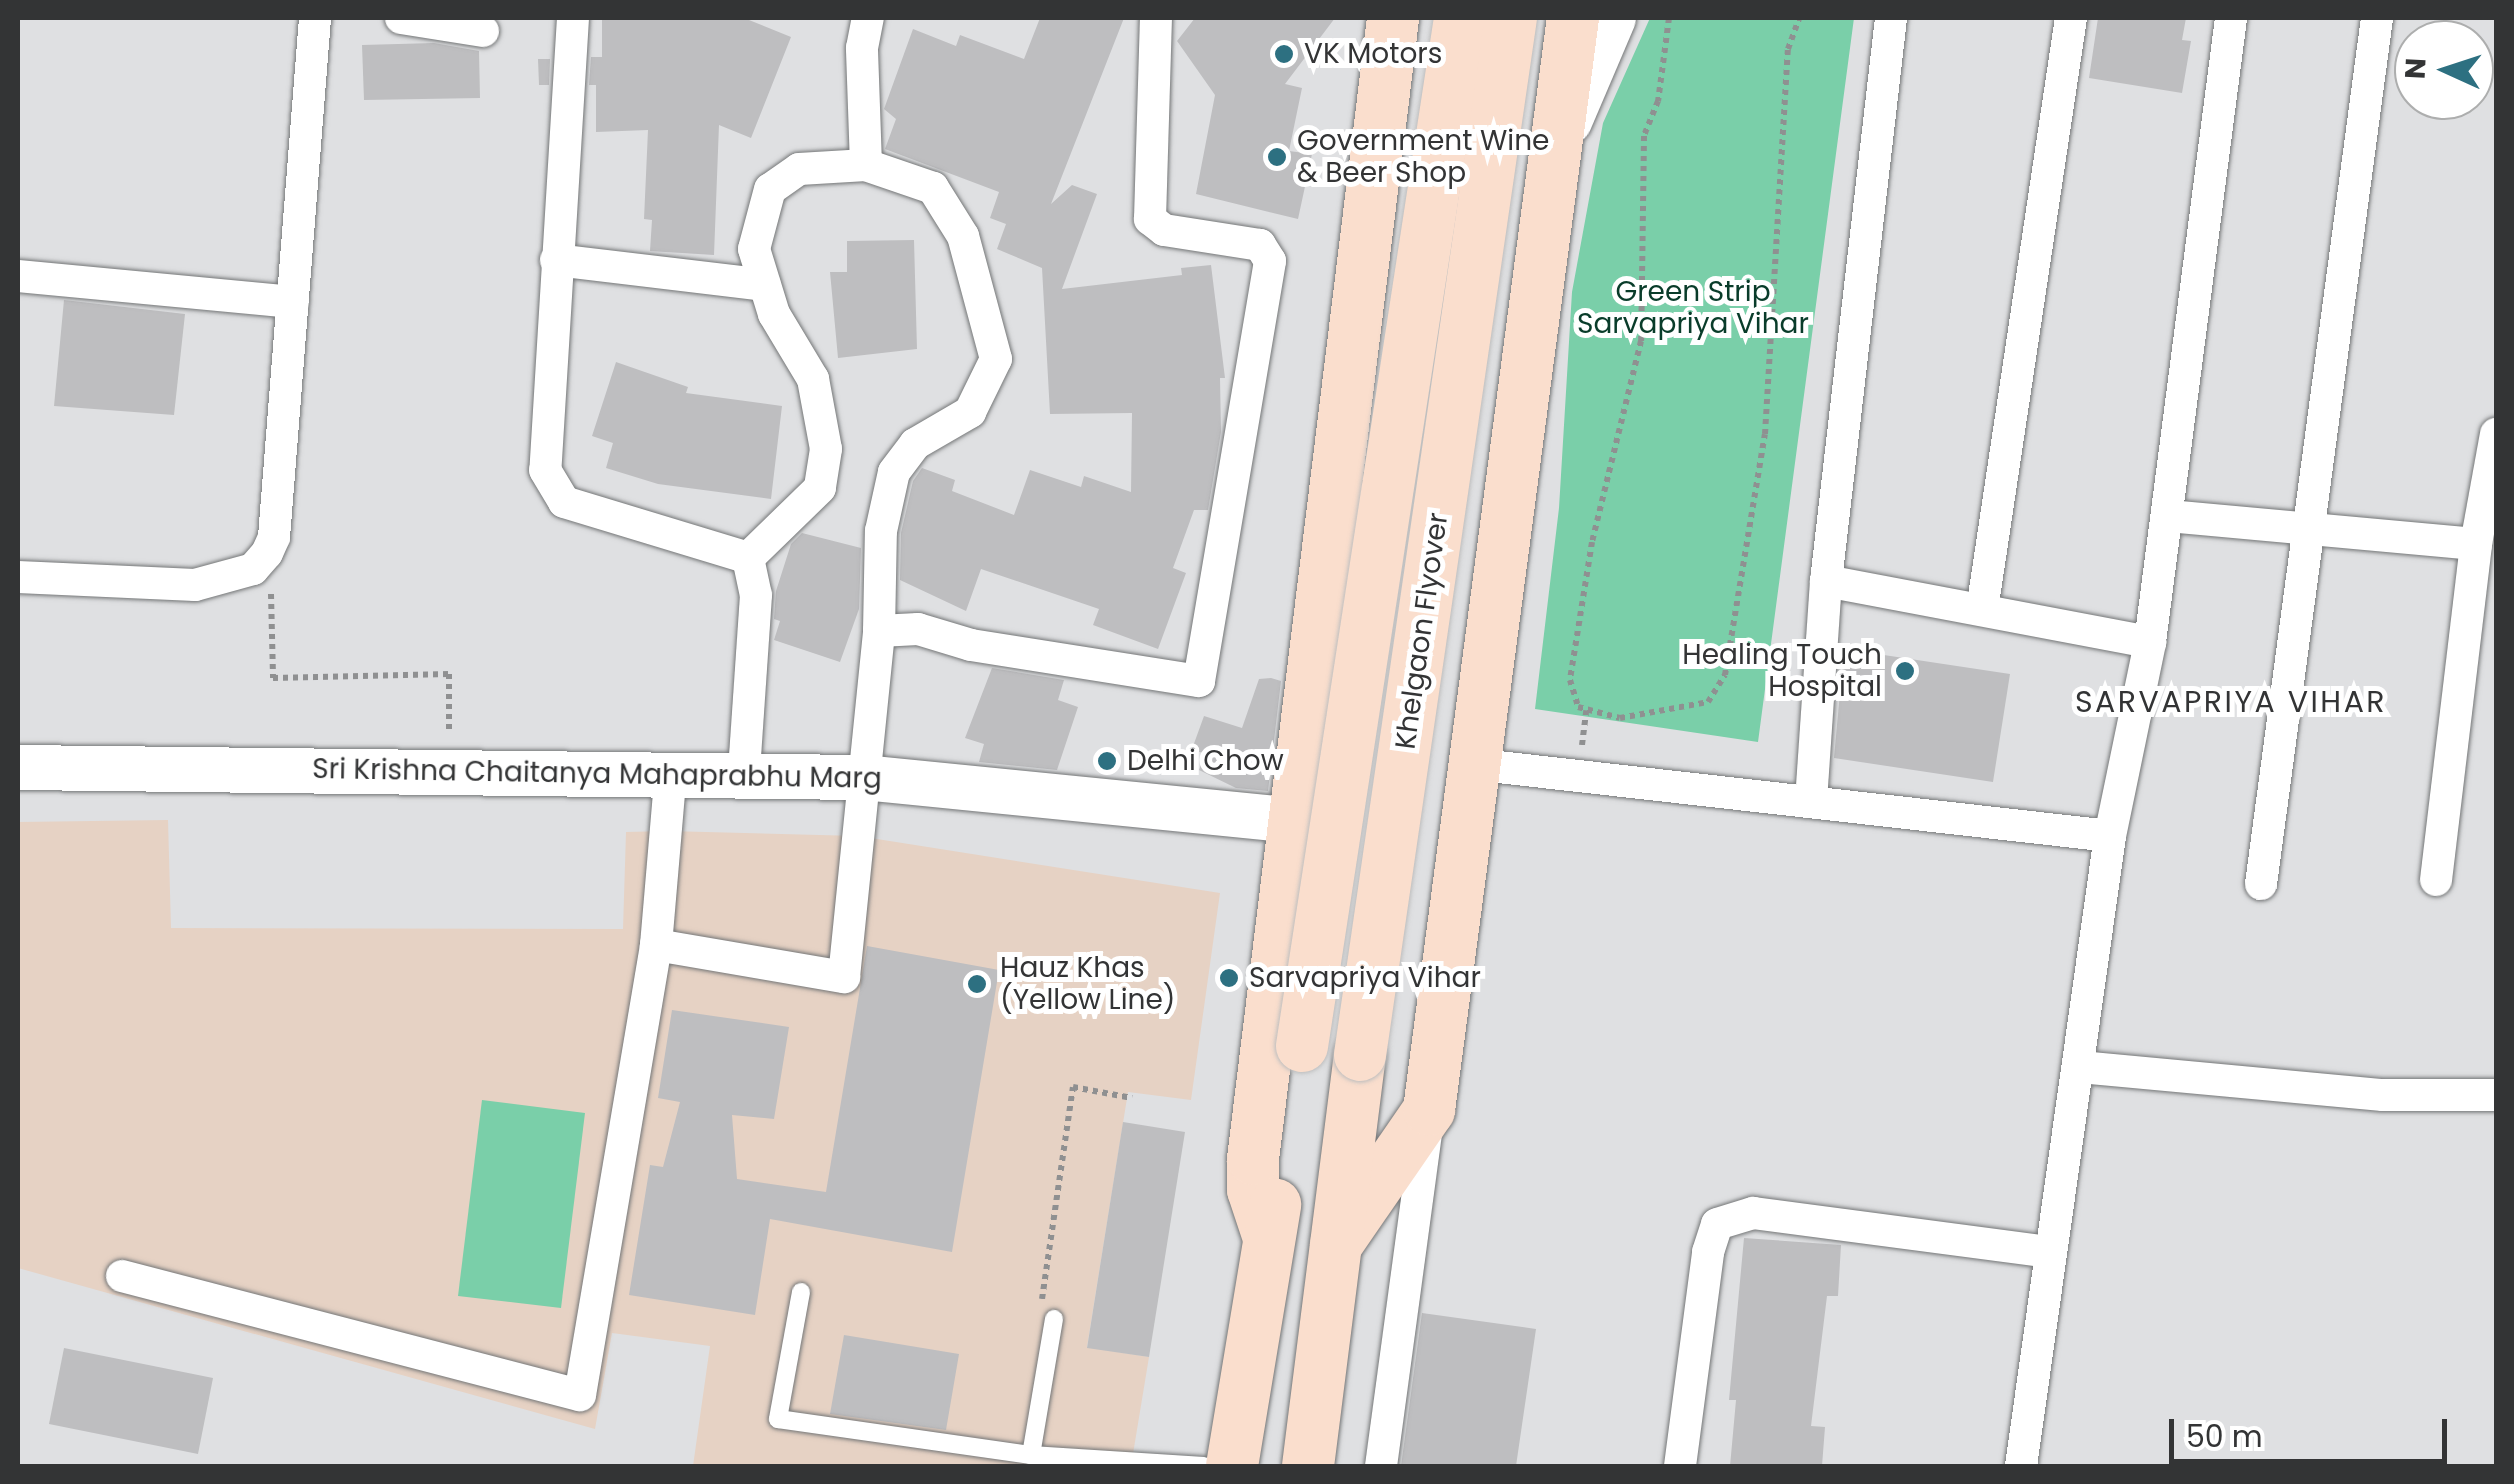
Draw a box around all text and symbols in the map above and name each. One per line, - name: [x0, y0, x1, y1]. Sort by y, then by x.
- north arrow: [2394, 20, 2494, 120]
- place label: VK Motors: [1304, 37, 1442, 71]
- marker: VK Motors: [1273, 43, 1295, 65]
- text: N: [2396, 57, 2436, 80]
- place label: Government Wine & Beer Shop: [1297, 124, 1549, 190]
- marker: Government Wine & Beer Shop: [1266, 146, 1288, 168]
- park label: Green Strip Sarvapriya Vihar: [1577, 275, 1809, 341]
- street label: Khelgaon Flyover: [1389, 511, 1455, 751]
- place label: Healing Touch Hospital: [1682, 638, 1882, 704]
- marker: Healing Touch Hospital: [1892, 658, 1918, 684]
- district label: SARVAPRIYA VIHAR: [2075, 684, 2387, 720]
- place label: Delhi Chow: [1127, 744, 1284, 778]
- marker: Delhi Chow: [1096, 750, 1118, 772]
- street label: Sri Krishna Chaitanya Mahaprabhu Marg: [312, 752, 882, 796]
- place label: Hauz Khas (Yellow Line): [1000, 951, 1176, 1017]
- place label: Sarvapriya Vihar: [1249, 961, 1481, 995]
- marker: Sarvapriya Vihar: [1218, 967, 1240, 989]
- marker: Hauz Khas (Yellow Line): [964, 971, 990, 997]
- scale bar: [2174, 1399, 2452, 1461]
- text: 50 m: [2186, 1415, 2263, 1458]

